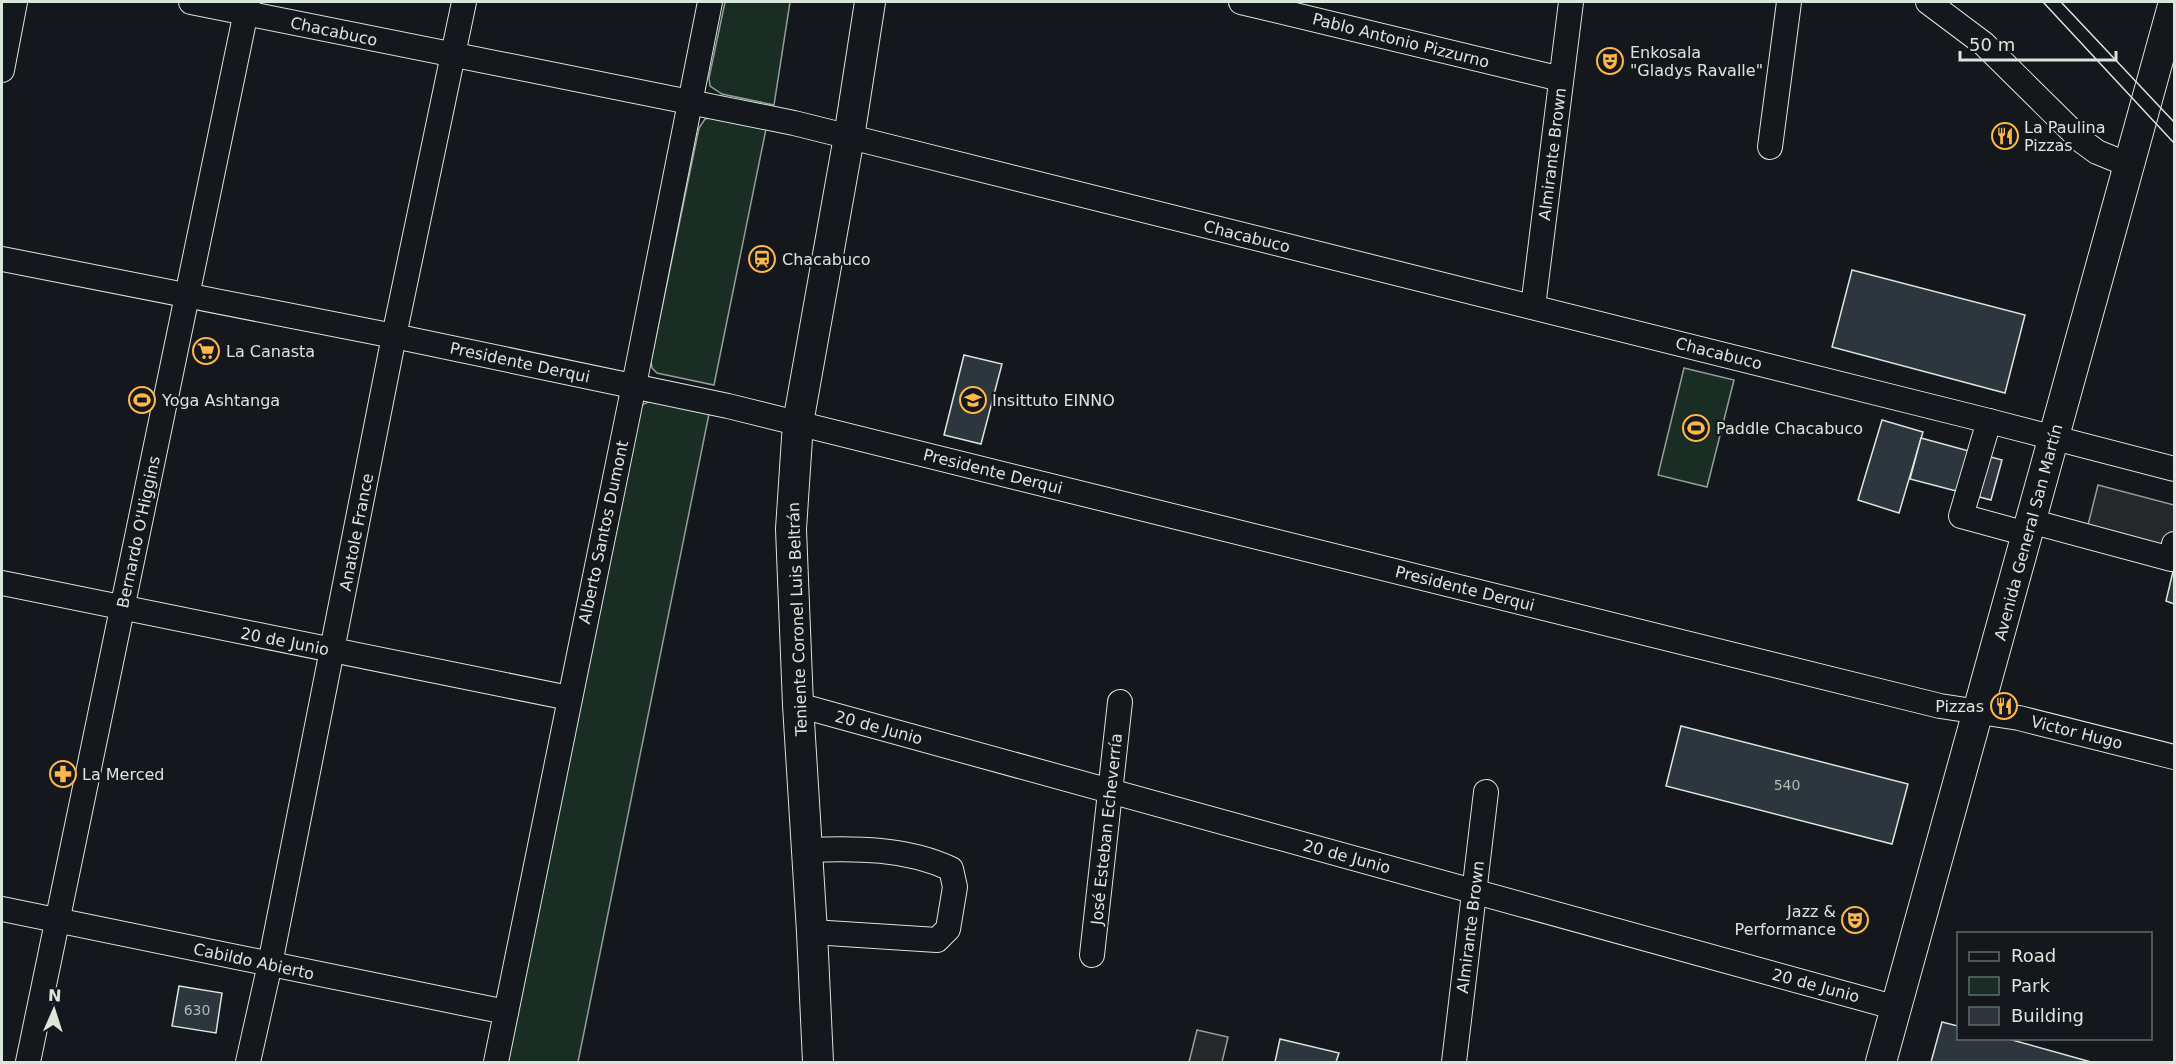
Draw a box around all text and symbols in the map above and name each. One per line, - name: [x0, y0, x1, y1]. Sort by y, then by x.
- street label: Pablo Antonio Pizzurno: [1310, 9, 1491, 72]
- street label: Chacabuco: [289, 13, 379, 50]
- scale bar: [1960, 24, 2116, 62]
- text: 50 m: [1969, 34, 2015, 55]
- place label: Enkosala "Gladys Ravalle": [1630, 43, 1763, 80]
- theatre icon: Enkosala "Gladys Ravalle": [1595, 46, 1625, 76]
- street label: Almirante Brown: [1535, 87, 1570, 221]
- place label: La Paulina Pizzas: [2024, 118, 2106, 155]
- restaurant icon: La Paulina Pizzas: [1990, 121, 2020, 151]
- street label: Chacabuco: [1202, 217, 1292, 256]
- station icon: Chacabuco: [747, 244, 777, 274]
- place label: Chacabuco: [782, 250, 871, 269]
- street label: Chacabuco: [1674, 334, 1764, 373]
- supermarket icon: La Canasta: [191, 336, 221, 366]
- street label: Presidente Derqui: [448, 338, 592, 387]
- place label: La Canasta: [226, 342, 315, 361]
- sports icon: Yoga Ashtanga: [127, 385, 157, 415]
- school or university icon: Insittuto EINNO: [958, 385, 988, 415]
- place label: Yoga Ashtanga: [161, 391, 280, 410]
- place label: Insittuto EINNO: [992, 391, 1115, 410]
- sports icon: Paddle Chacabuco: [1681, 413, 1711, 443]
- place label: Paddle Chacabuco: [1716, 419, 1863, 438]
- street label: Avenida General San Martín: [1990, 422, 2067, 642]
- street label: Alberto Santos Dumont: [575, 439, 632, 626]
- street label: Presidente Derqui: [921, 445, 1064, 498]
- street label: Bernardo O'Higgins: [113, 454, 164, 610]
- street label: Anatole France: [336, 472, 377, 593]
- street label: Teniente Coronel Luis Beltrán: [784, 502, 811, 737]
- street label: Presidente Derqui: [1393, 562, 1536, 615]
- street label: 20 de Junio: [239, 624, 331, 659]
- restaurant icon: Pizzas: [1989, 691, 2019, 721]
- place label: Pizzas: [1935, 697, 1984, 716]
- street label: 20 de Junio: [833, 707, 925, 748]
- street label: Victor Hugo: [2029, 712, 2125, 753]
- street label: José Esteban Echeverría: [1087, 732, 1126, 927]
- pharmacy icon: La Merced: [48, 759, 78, 789]
- place label: La Merced: [82, 765, 164, 784]
- house number: 540: [1774, 777, 1800, 793]
- street label: 20 de Junio: [1301, 836, 1393, 877]
- street label: Almirante Brown: [1453, 860, 1488, 994]
- place label: Jazz & Performance: [1735, 902, 1836, 939]
- theatre icon: Jazz & Performance: [1840, 905, 1870, 935]
- legend: [1957, 932, 2152, 1040]
- street label: Cabildo Abierto: [192, 939, 316, 984]
- text: Road: [2011, 945, 2056, 966]
- street label: 20 de Junio: [1770, 965, 1862, 1006]
- text: Park: [2011, 975, 2050, 996]
- north arrow: [24, 980, 84, 1040]
- text: N: [48, 986, 62, 1005]
- house number: 630: [184, 1002, 210, 1018]
- text: Building: [2011, 1005, 2084, 1026]

